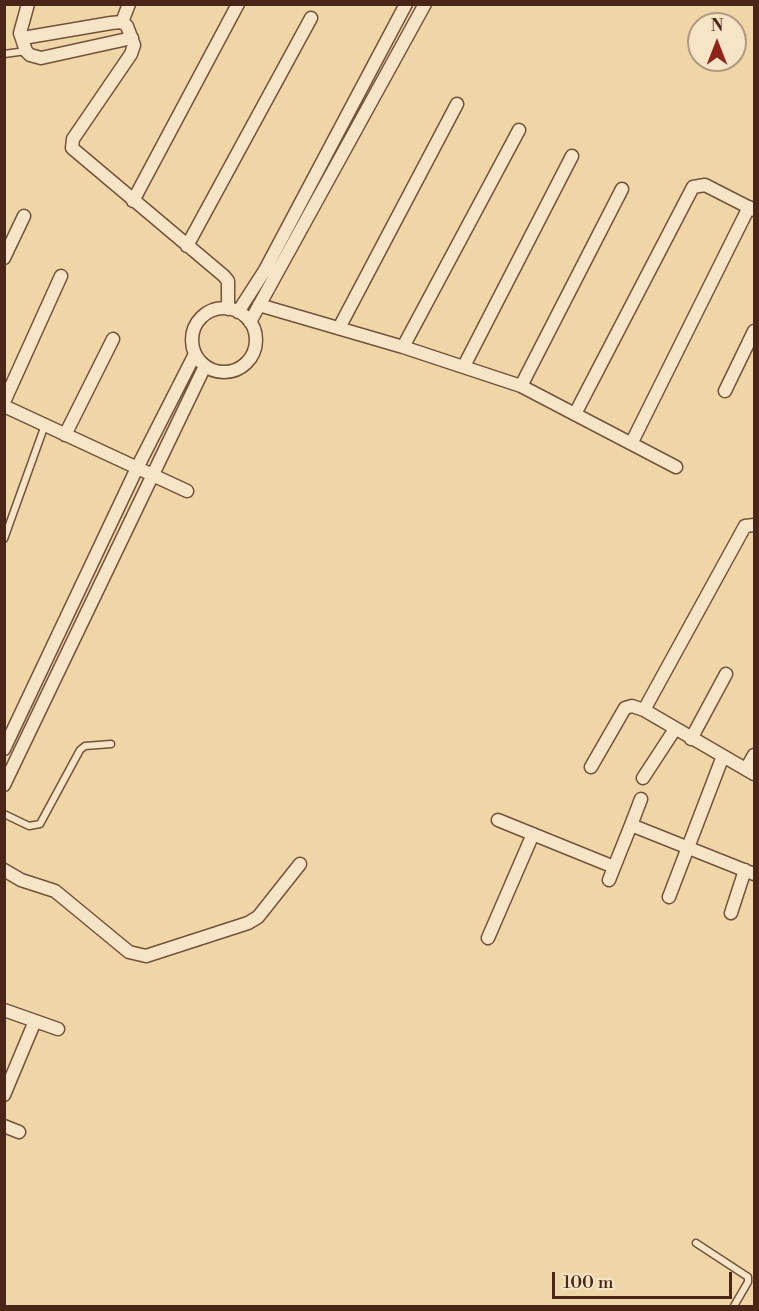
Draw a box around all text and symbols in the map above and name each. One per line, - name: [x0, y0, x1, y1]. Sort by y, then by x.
- north arrow: [687, 12, 747, 72]
- text: N: [711, 16, 723, 36]
- scale bar: [555, 1260, 735, 1298]
- text: 100 m: [563, 1271, 614, 1294]

